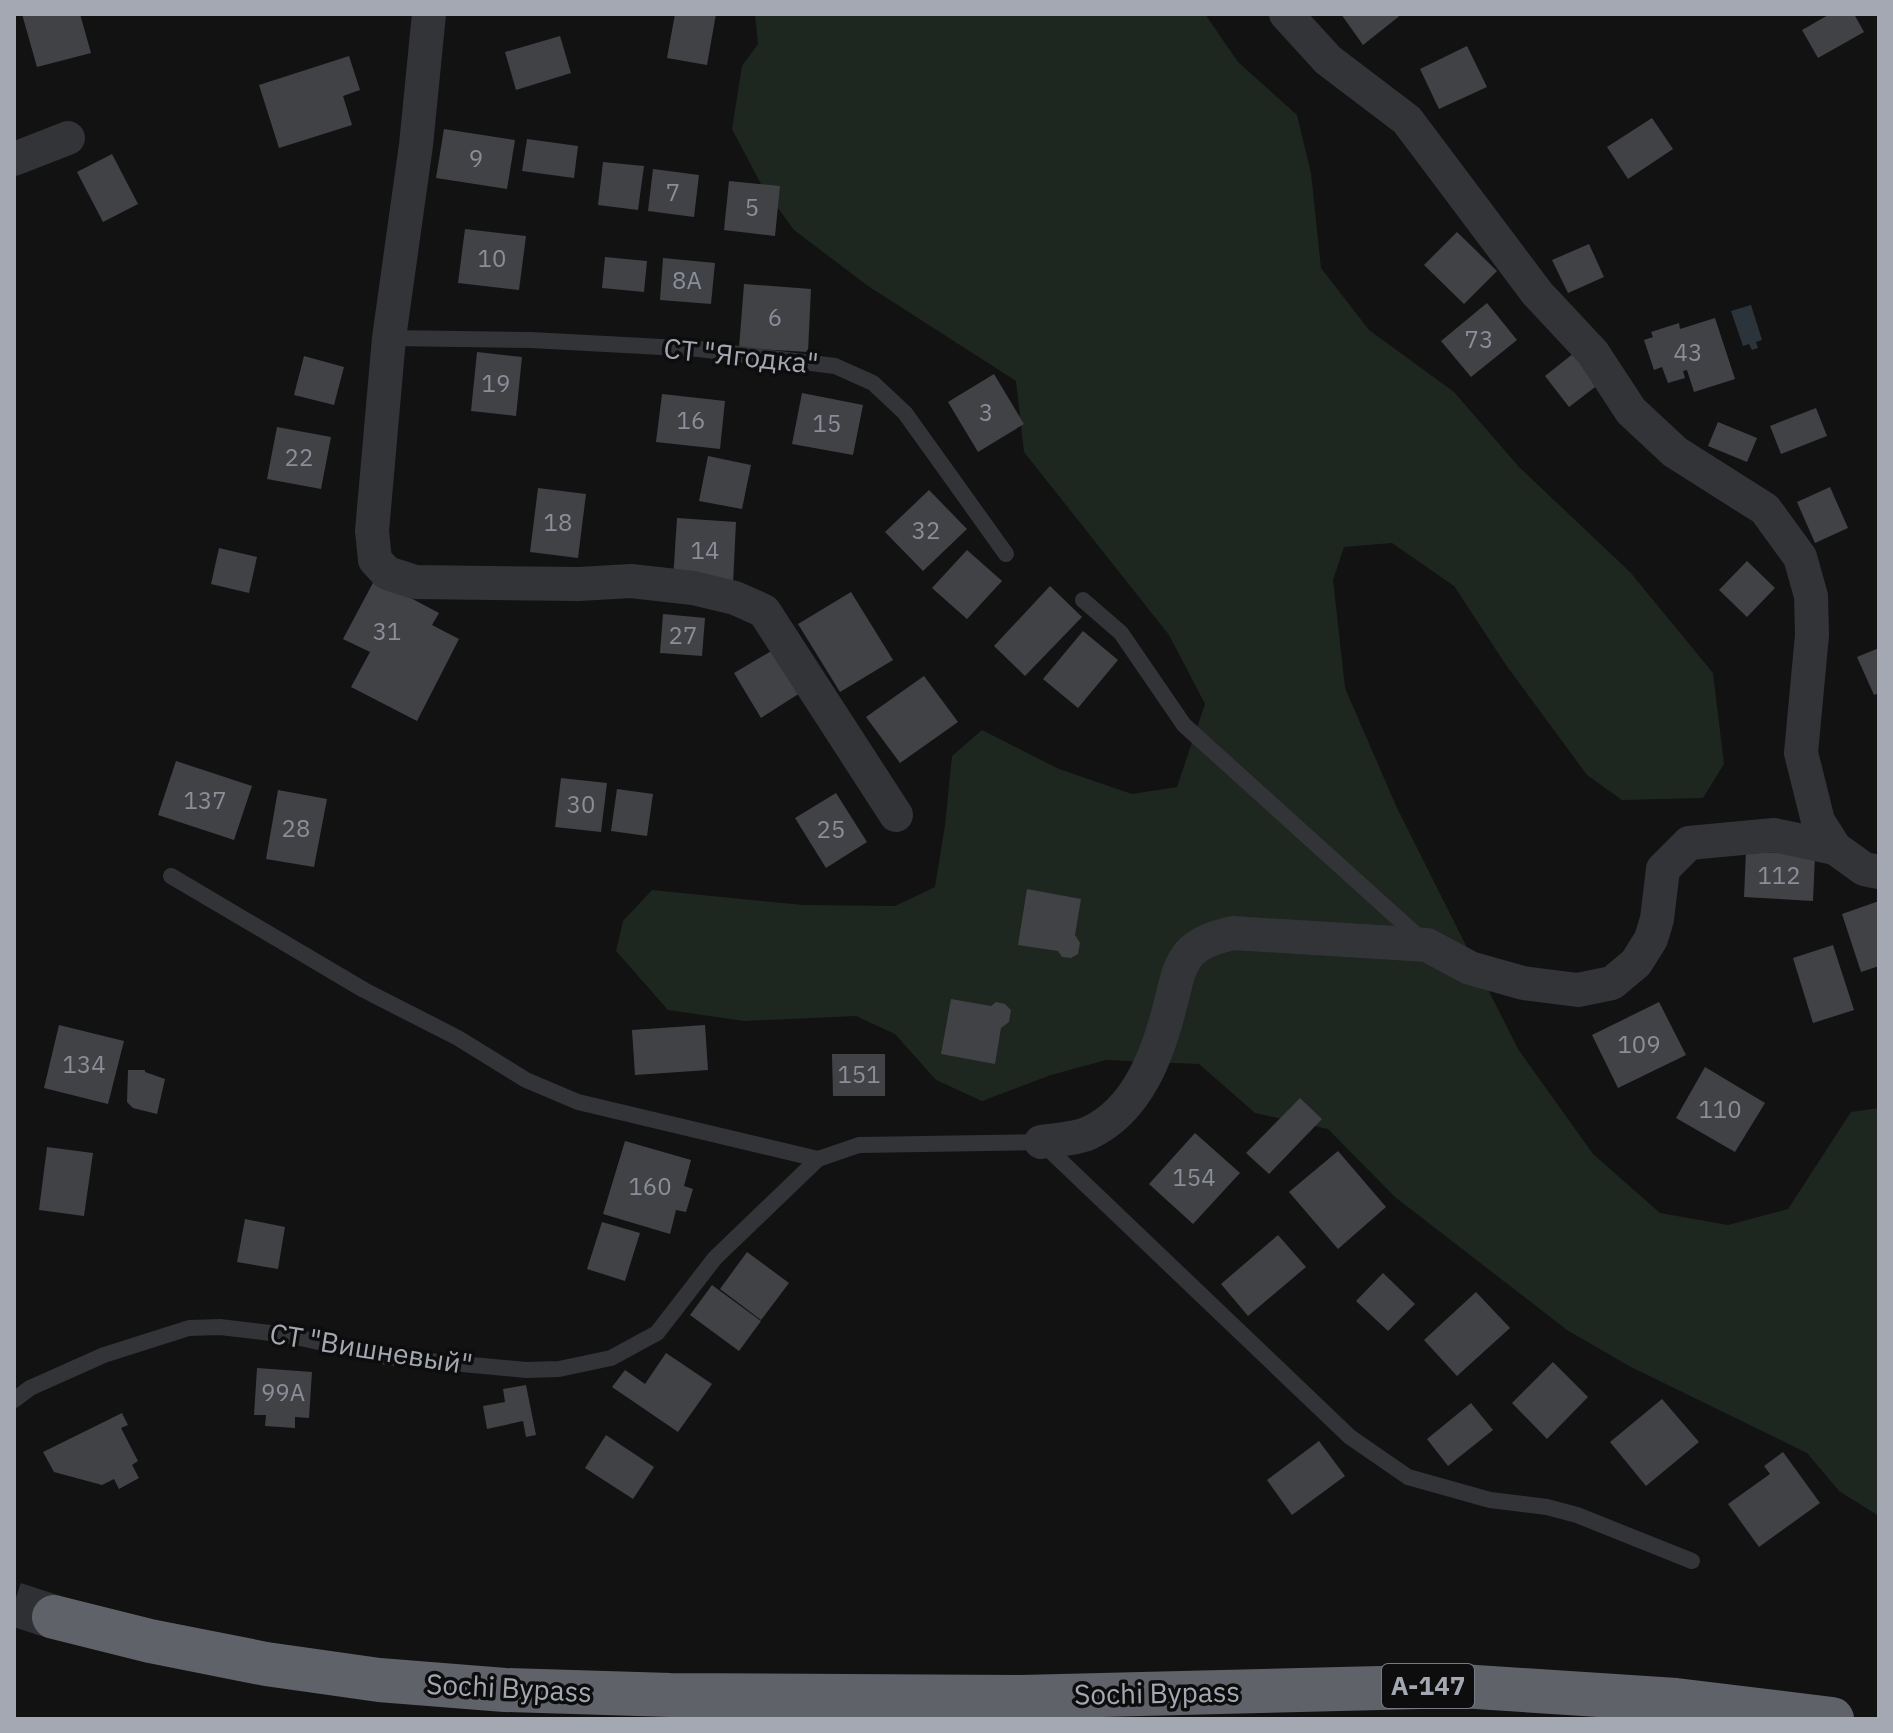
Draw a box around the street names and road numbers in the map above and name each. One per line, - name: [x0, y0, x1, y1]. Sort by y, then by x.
- street label: СТ "Ягодка": [662, 329, 820, 382]
- street label: СТ "Вишневый": [267, 1314, 475, 1383]
- road number: А-147: [1382, 1664, 1474, 1708]
- street label: Sochi Bypass: [425, 1665, 593, 1710]
- street label: Sochi Bypass: [1074, 1673, 1240, 1712]

